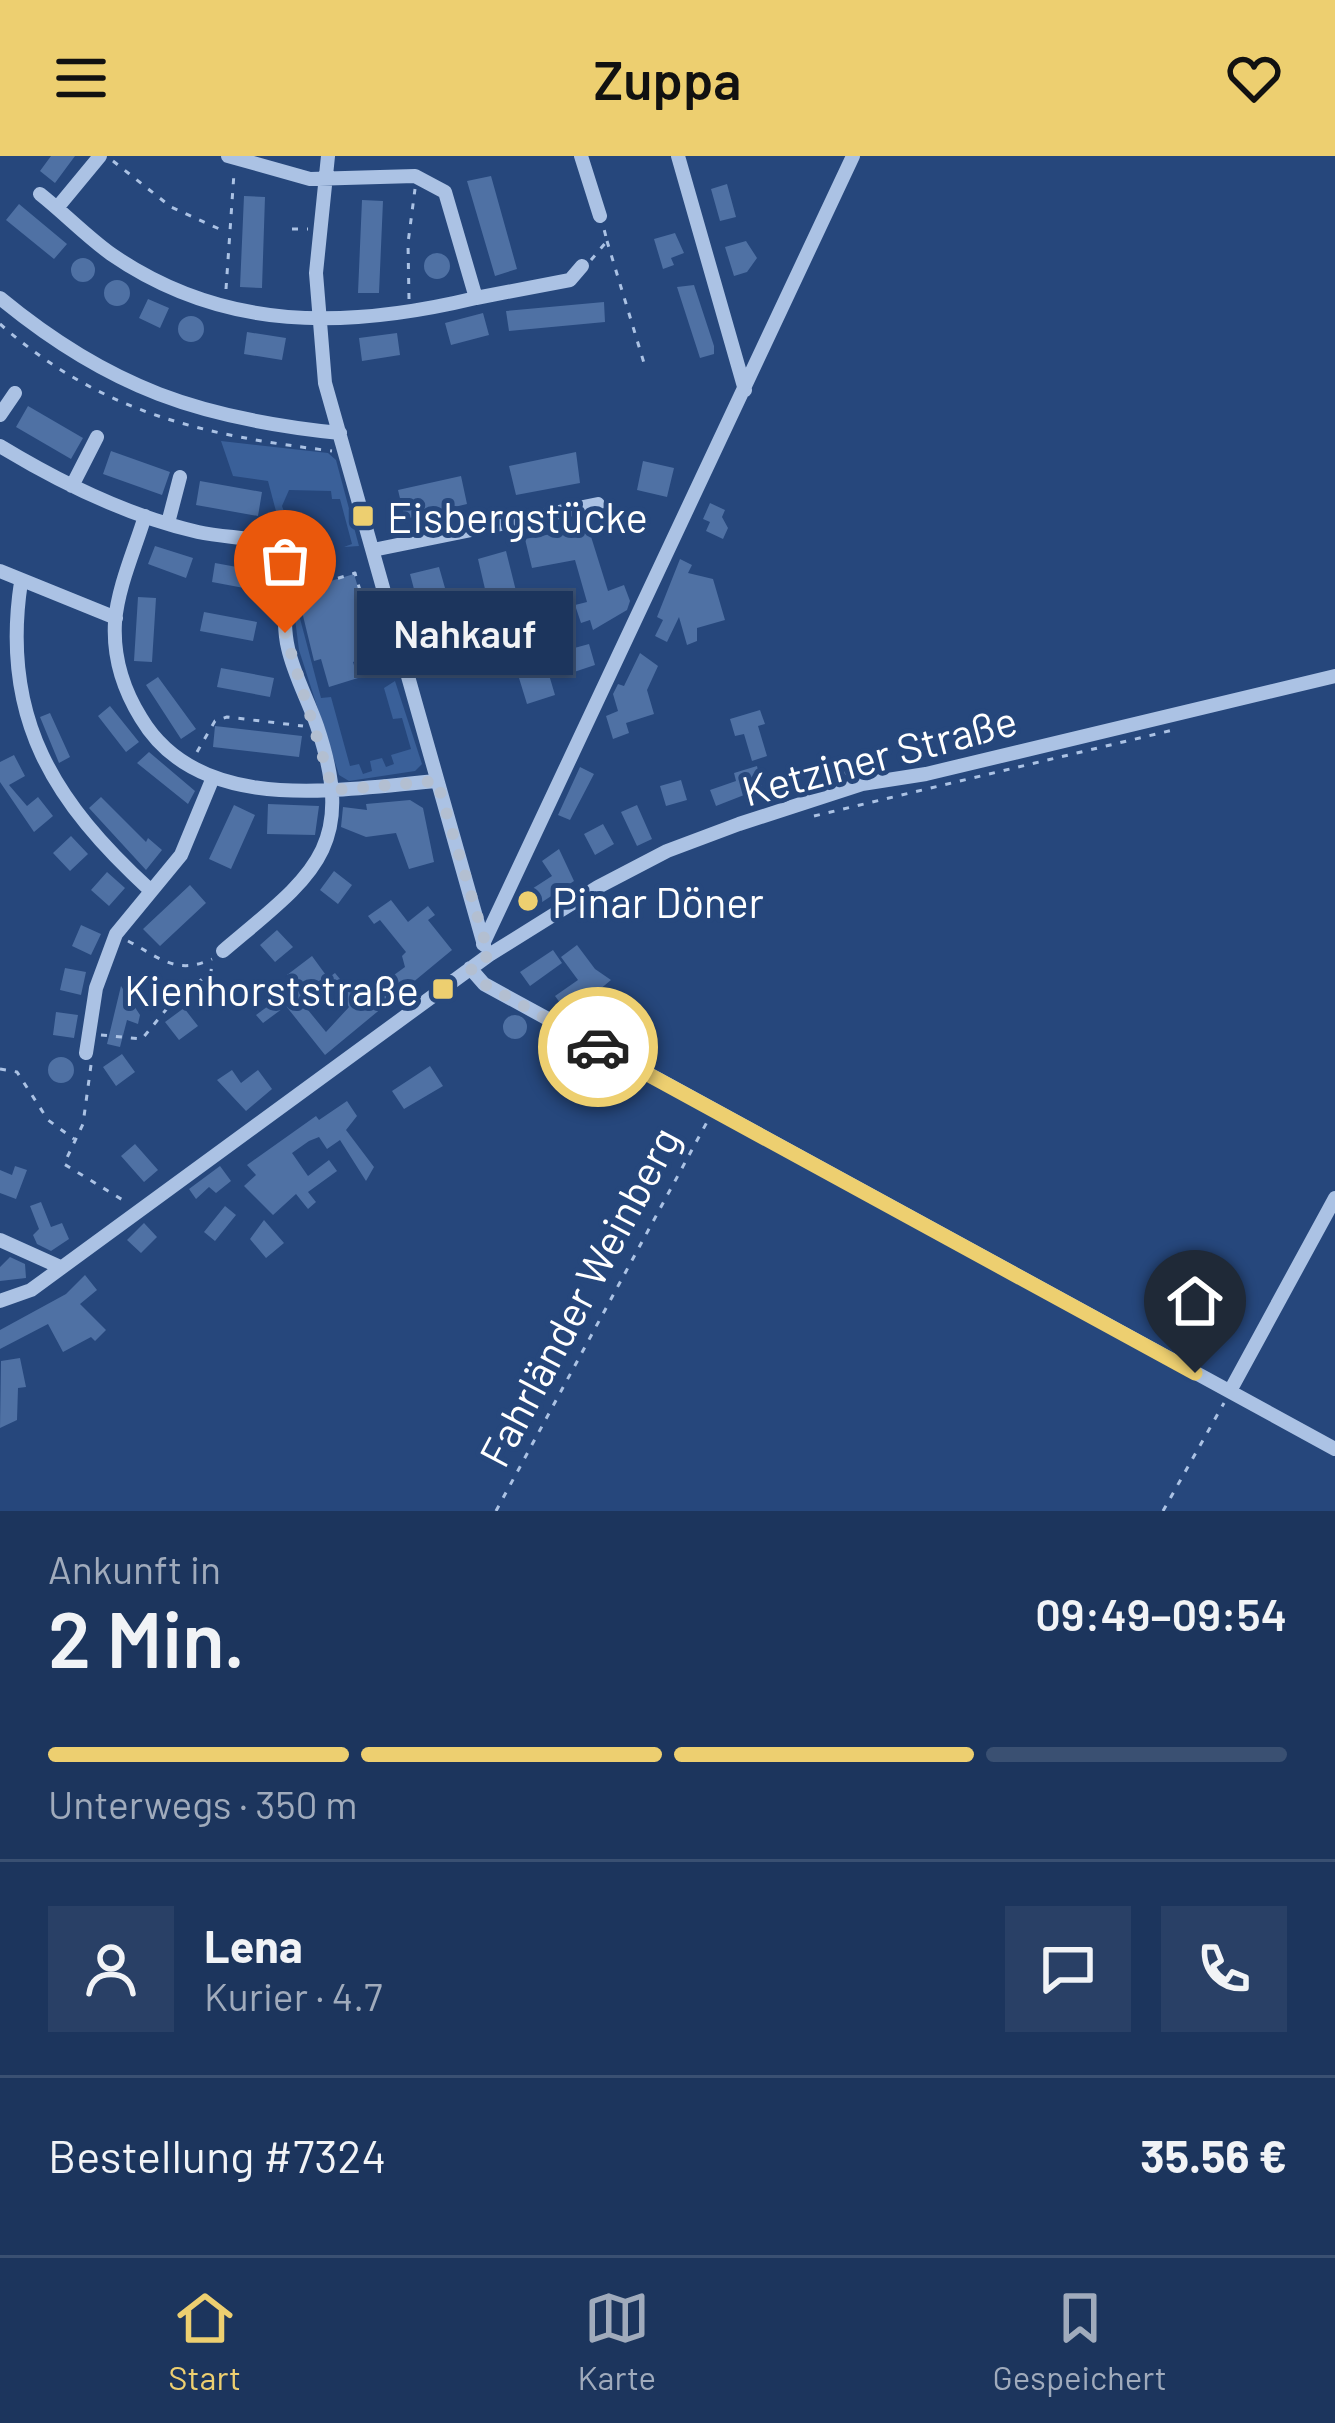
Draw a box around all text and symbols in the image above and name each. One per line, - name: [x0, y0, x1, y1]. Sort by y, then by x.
- icon: menu: [48, 45, 114, 111]
- icon: heart: [1221, 45, 1287, 111]
- text: Zuppa: [593, 46, 742, 111]
- place label: Eisbergstücke: [387, 491, 648, 542]
- marker: Eisbergstücke: [350, 503, 376, 529]
- pin: [234, 510, 336, 633]
- icon: bag: [252, 528, 318, 594]
- callout: Nahkauf: [357, 591, 573, 675]
- text: Nahkauf: [393, 609, 537, 656]
- street label: Ketziner Straße: [736, 693, 1022, 815]
- place label: Pinar Döner: [552, 876, 764, 926]
- marker: Pinar Döner: [515, 888, 541, 914]
- place label: Kienhorststraße: [124, 964, 419, 1014]
- marker: Kienhorststraße: [430, 976, 456, 1002]
- courier: [538, 987, 658, 1107]
- icon: car: [565, 1014, 631, 1080]
- street label: Fahrländer Weinberg: [467, 1118, 689, 1475]
- pin: [1144, 1250, 1246, 1373]
- icon: home: [1162, 1268, 1228, 1334]
- text: Ankunft in: [48, 1545, 221, 1592]
- text: 09:49–09:54: [1035, 1586, 1287, 1640]
- text: 2 Min.: [48, 1590, 245, 1684]
- text: Unterwegs · 350 m: [48, 1780, 358, 1827]
- button: person: [48, 1906, 174, 2032]
- button: chat: [1005, 1906, 1131, 2032]
- button: phone: [1161, 1906, 1287, 2032]
- text: Lena: [204, 1918, 303, 1972]
- text: Kurier · 4.7: [204, 1972, 382, 2019]
- text: Bestellung #7324: [48, 2128, 386, 2182]
- text: 35.56 €: [1140, 2128, 1287, 2182]
- tab: Start: [168, 2285, 241, 2397]
- tab: Karte: [577, 2285, 656, 2397]
- tab: Gespeichert: [993, 2285, 1167, 2397]

